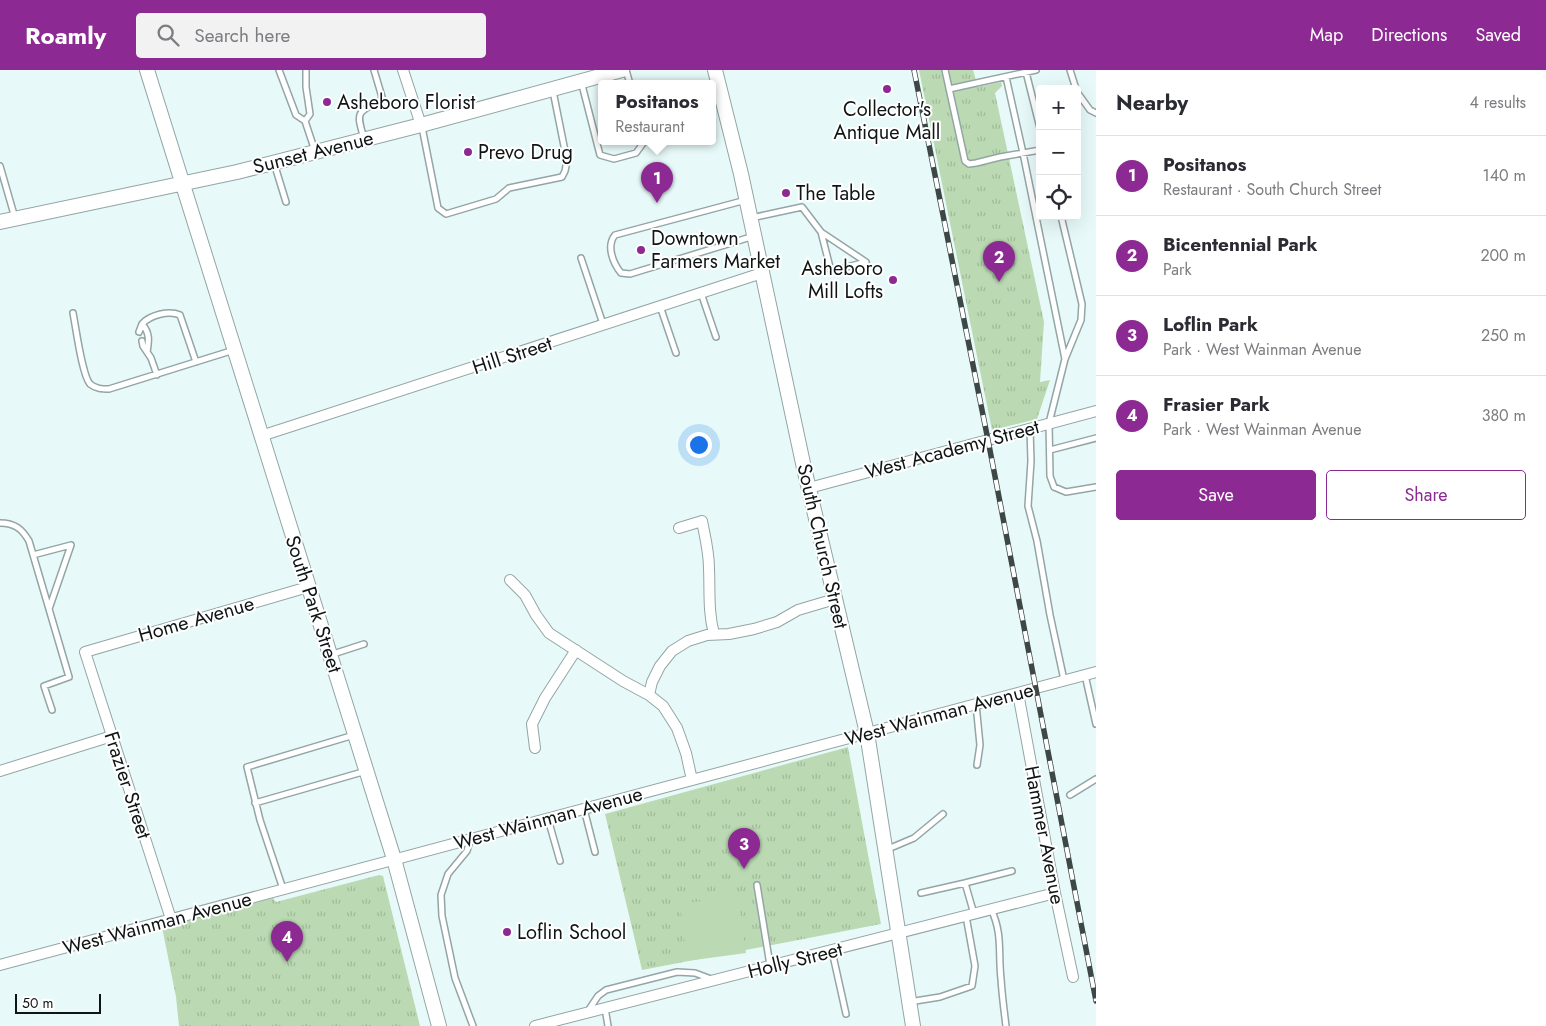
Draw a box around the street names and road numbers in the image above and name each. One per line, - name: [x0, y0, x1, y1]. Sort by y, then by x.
- street label: Sunset Avenue: [250, 123, 377, 181]
- street label: Hill Street: [468, 329, 556, 382]
- street label: West Academy Street: [862, 412, 1043, 487]
- street label: South Church Street: [789, 461, 856, 632]
- street label: South Park Street: [278, 532, 349, 677]
- street label: Home Avenue: [135, 589, 258, 650]
- street label: West Wainman Avenue: [841, 675, 1037, 754]
- street label: Frazier Street: [97, 728, 159, 843]
- street label: Hammer Avenue: [1017, 763, 1072, 907]
- street label: West Wainman Avenue: [450, 779, 646, 858]
- street label: West Wainman Avenue: [59, 884, 255, 963]
- street label: Holly Street: [745, 935, 846, 986]

